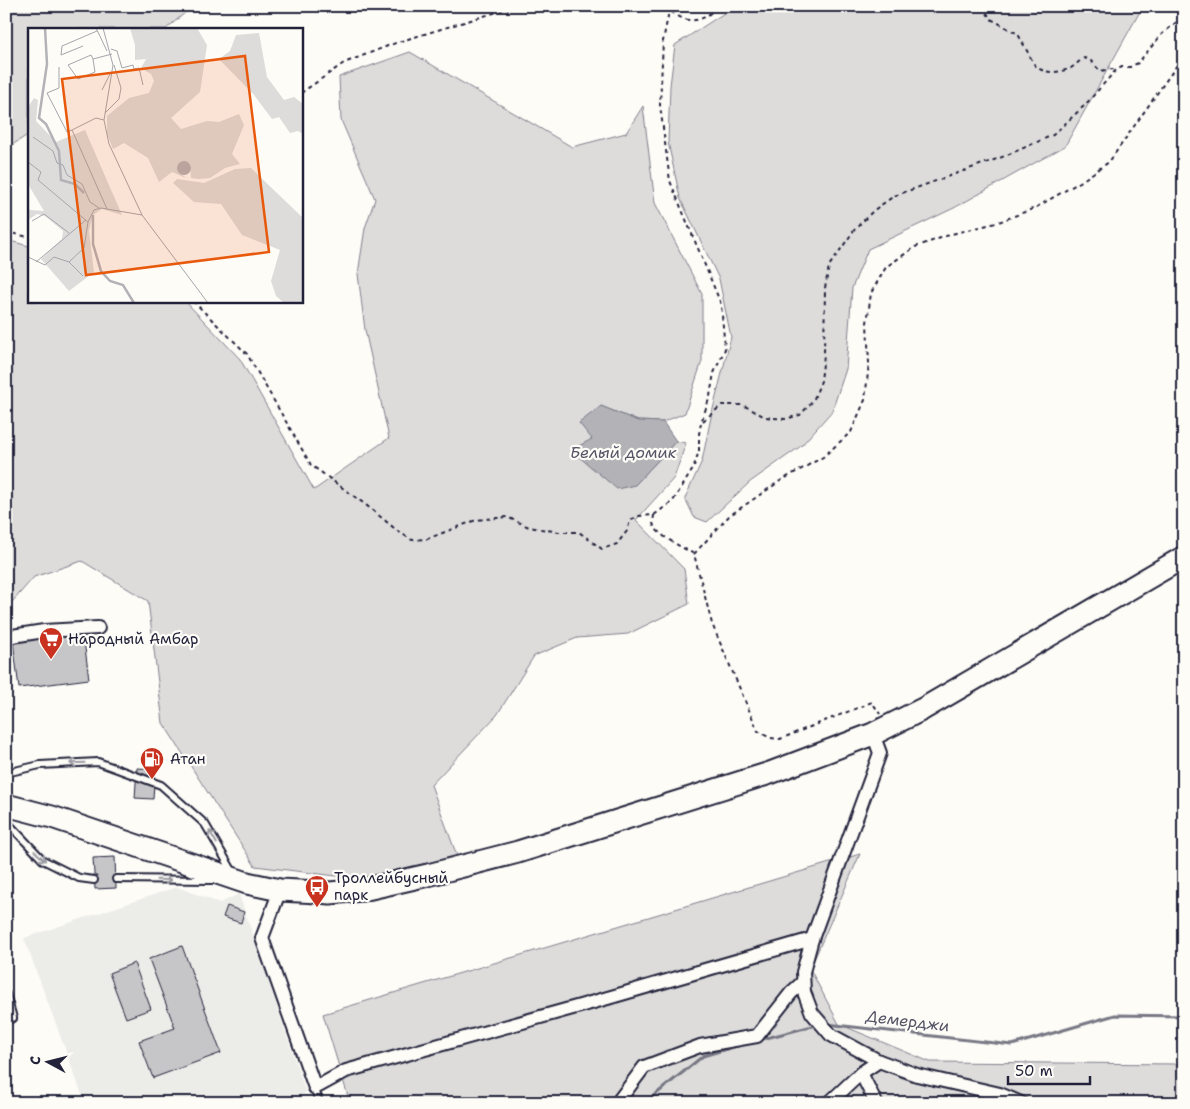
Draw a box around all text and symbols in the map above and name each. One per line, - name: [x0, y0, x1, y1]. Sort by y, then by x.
- inset map: [28, 28, 302, 302]
- water label: Белый домик: [570, 442, 677, 463]
- supermarket icon: Народный Амбар: [38, 626, 64, 660]
- place label: Народный Амбар: [68, 629, 199, 649]
- fuel station icon: Атан: [139, 746, 165, 780]
- place label: Атан: [170, 749, 206, 769]
- one-way arrow: [69, 758, 86, 768]
- one-way arrow: [207, 831, 217, 845]
- one-way arrow: [34, 850, 46, 862]
- place label: Троллейбусный парк: [334, 868, 449, 905]
- bus stop icon: Троллейбусный парк: [304, 874, 330, 908]
- one-way arrow: [156, 875, 172, 885]
- water label: Демерджи: [864, 1005, 951, 1037]
- north arrow: [22, 1036, 72, 1086]
- scale bar: [1008, 1054, 1090, 1086]
- text: С: [26, 1055, 45, 1066]
- text: 50 m: [1015, 1061, 1053, 1081]

